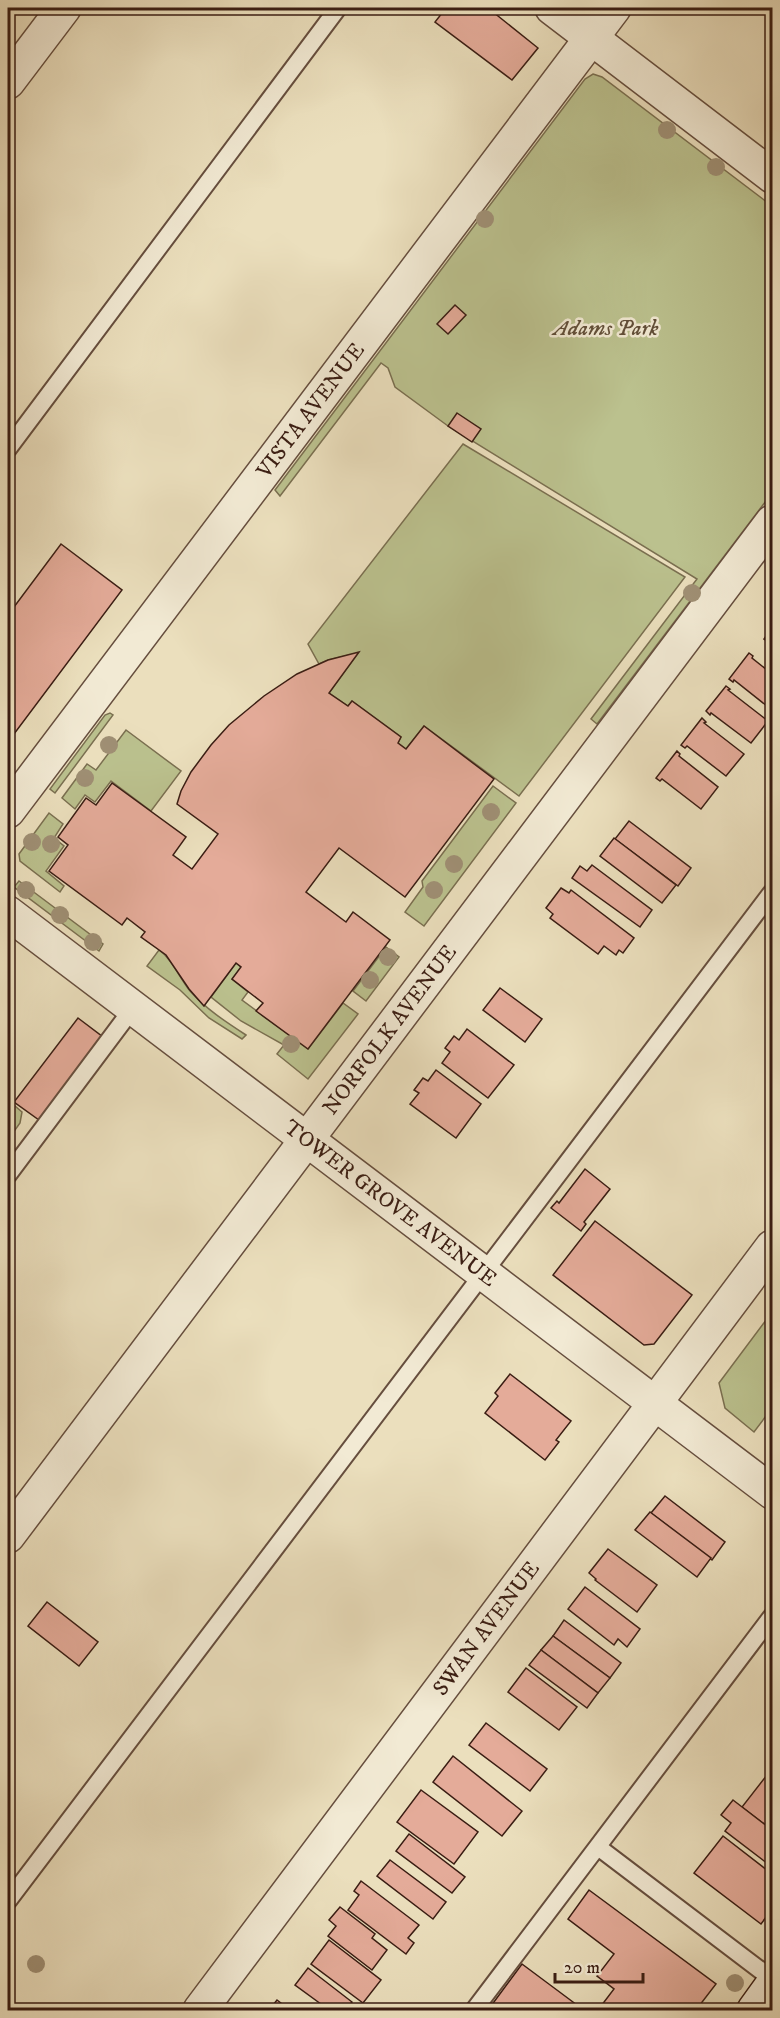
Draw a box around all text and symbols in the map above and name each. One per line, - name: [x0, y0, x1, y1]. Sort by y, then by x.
- park label: Adams Park: [550, 315, 659, 342]
- street label: VISTA AVENUE: [250, 337, 370, 484]
- street label: NORFOLK AVENUE: [317, 939, 462, 1120]
- street label: TOWER GROVE AVENUE: [279, 1114, 502, 1292]
- street label: SWAN AVENUE: [427, 1556, 545, 1701]
- scale bar: [555, 1946, 644, 1984]
- text: 20 m: [564, 1957, 600, 1979]

